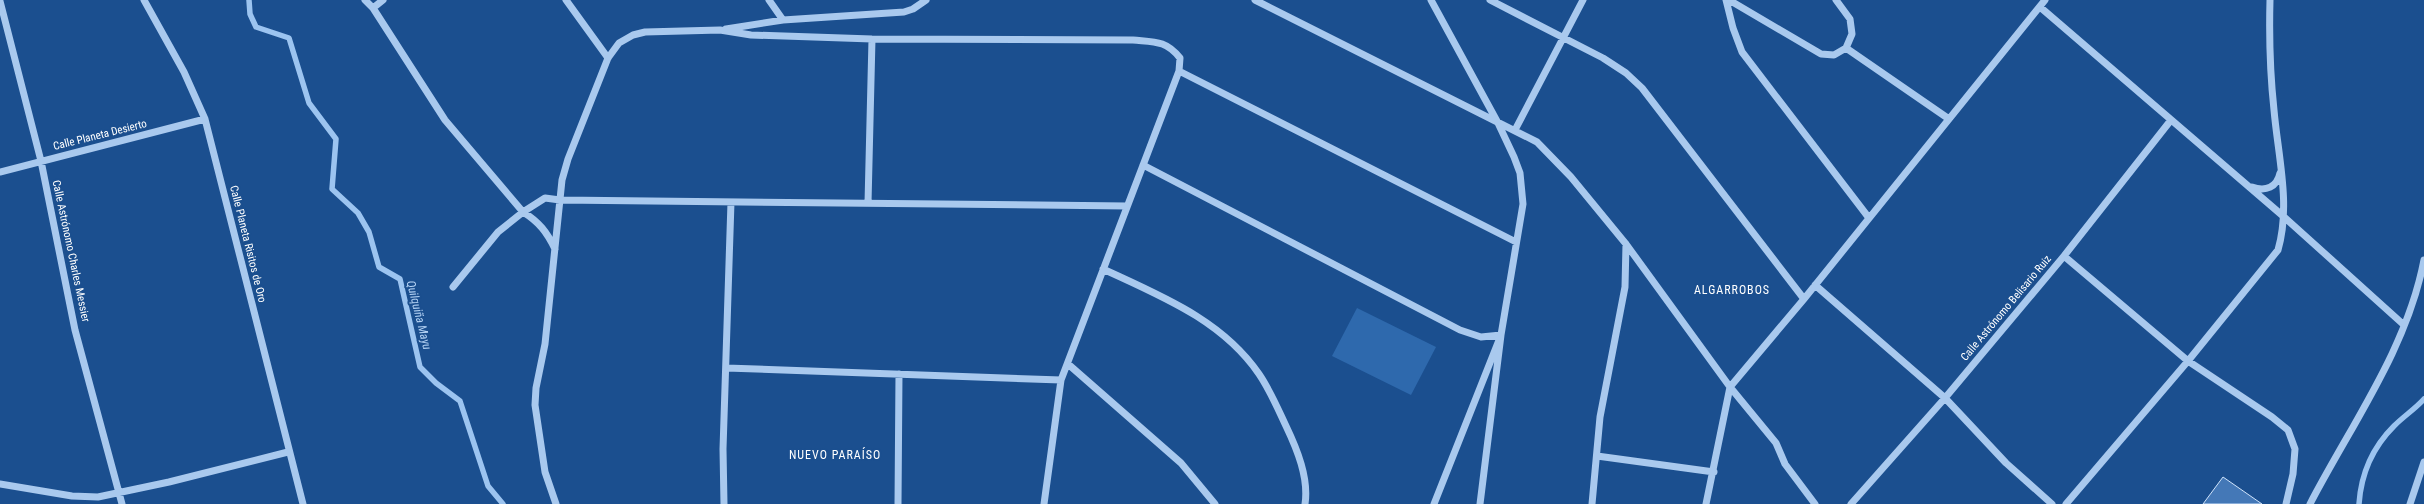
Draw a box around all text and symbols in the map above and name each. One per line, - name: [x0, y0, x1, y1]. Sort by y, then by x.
- street label: Calle Planeta Desierto: [52, 117, 149, 153]
- street label: Calle Astrónomo Charles Messier: [50, 179, 93, 324]
- street label: Calle Planeta Risitos de Oro: [227, 184, 269, 304]
- street label: Calle Astrónomo Belisario Ruiz: [1958, 252, 2054, 363]
- water label: Quilquiña Mayu: [404, 279, 434, 351]
- district label: ALGARROBOS: [1694, 283, 1770, 297]
- district label: NUEVO PARAÍSO: [789, 447, 881, 462]

